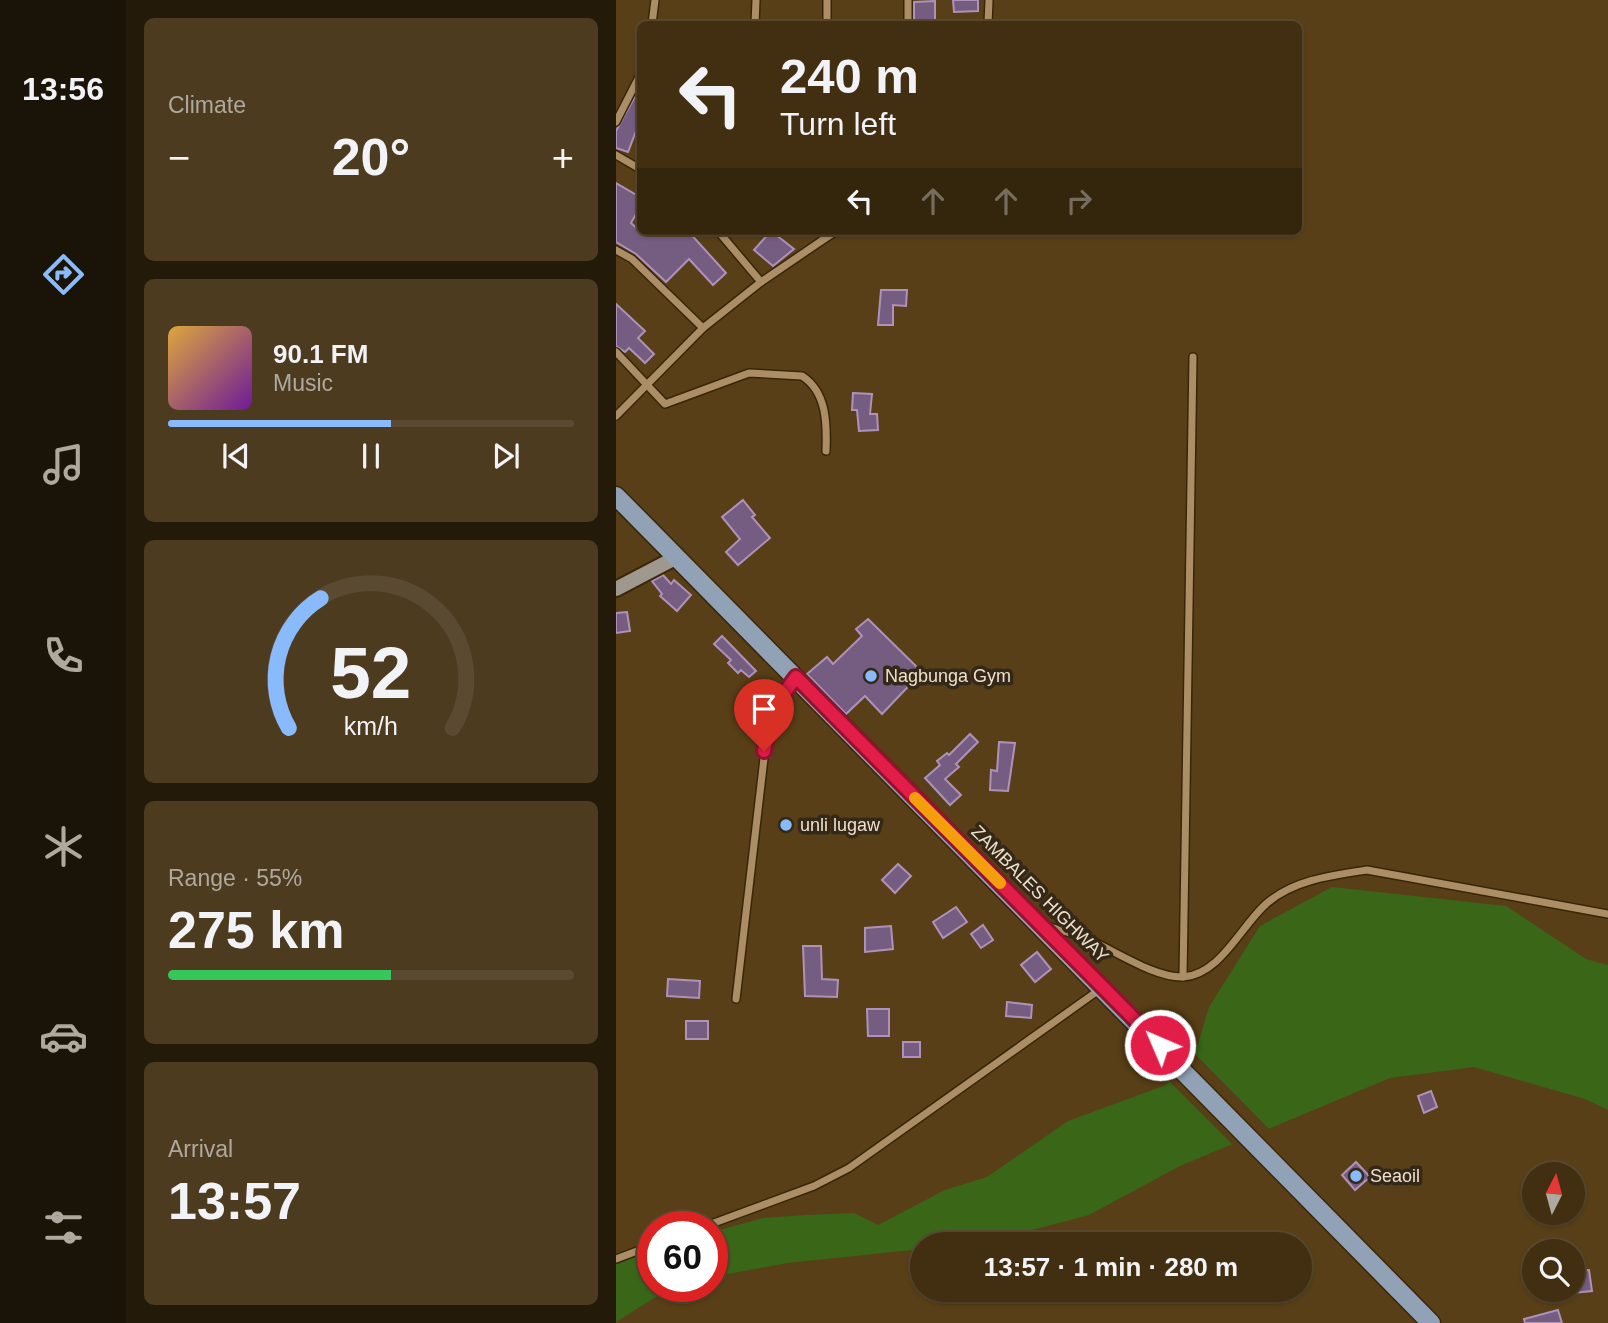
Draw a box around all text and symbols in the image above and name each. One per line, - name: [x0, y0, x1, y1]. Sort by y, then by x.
- icon: left: [665, 49, 756, 140]
- text: 240 m: [780, 49, 919, 103]
- text: 13:56: [22, 71, 104, 107]
- text: Climate: [168, 92, 246, 118]
- text: Turn left: [780, 106, 896, 142]
- text: 20°: [332, 128, 410, 186]
- text: −: [168, 137, 190, 179]
- text: +: [552, 137, 574, 179]
- icon: left: [841, 182, 879, 220]
- icon: ahead: [914, 182, 952, 220]
- icon: ahead: [987, 182, 1025, 220]
- icon: right: [1060, 182, 1098, 220]
- icon: directions: [39, 250, 88, 299]
- text: 90.1 FM: [273, 339, 368, 369]
- text: Music: [273, 370, 333, 396]
- icon: previous: [217, 437, 255, 475]
- icon: pause: [352, 437, 390, 475]
- icon: next: [487, 437, 525, 475]
- icon: music: [39, 440, 88, 489]
- icon: phone: [39, 631, 88, 680]
- text: 52: [331, 632, 411, 713]
- place label: Nagbunga Gym: [885, 666, 1011, 686]
- marker: Nagbunga Gym: [863, 668, 879, 684]
- pin: [734, 679, 794, 751]
- icon: arrive: [745, 690, 783, 728]
- text: km/h: [344, 711, 398, 739]
- place label: unli lugaw: [800, 815, 881, 835]
- marker: unli lugaw: [778, 817, 794, 833]
- icon: climate: [39, 822, 88, 871]
- street label: ZAMBALES HIGHWAY: [968, 822, 1112, 966]
- text: Range · 55%: [168, 865, 302, 891]
- text: 275 km: [168, 901, 344, 959]
- position arrow: [1123, 1008, 1197, 1082]
- icon: car: [39, 1012, 88, 1061]
- text: Arrival: [168, 1136, 233, 1162]
- north arrow: [1522, 1162, 1586, 1225]
- map controls: [1522, 1162, 1585, 1302]
- place label: Seaoil: [1370, 1166, 1420, 1186]
- marker: Seaoil: [1348, 1168, 1364, 1184]
- text: 13:57: [168, 1172, 301, 1230]
- icon: filters: [39, 1203, 88, 1252]
- speed limit sign: 60: [637, 1211, 728, 1302]
- button: search: [1522, 1239, 1585, 1302]
- text: 13:57 · 1 min · 280 m: [984, 1252, 1238, 1282]

